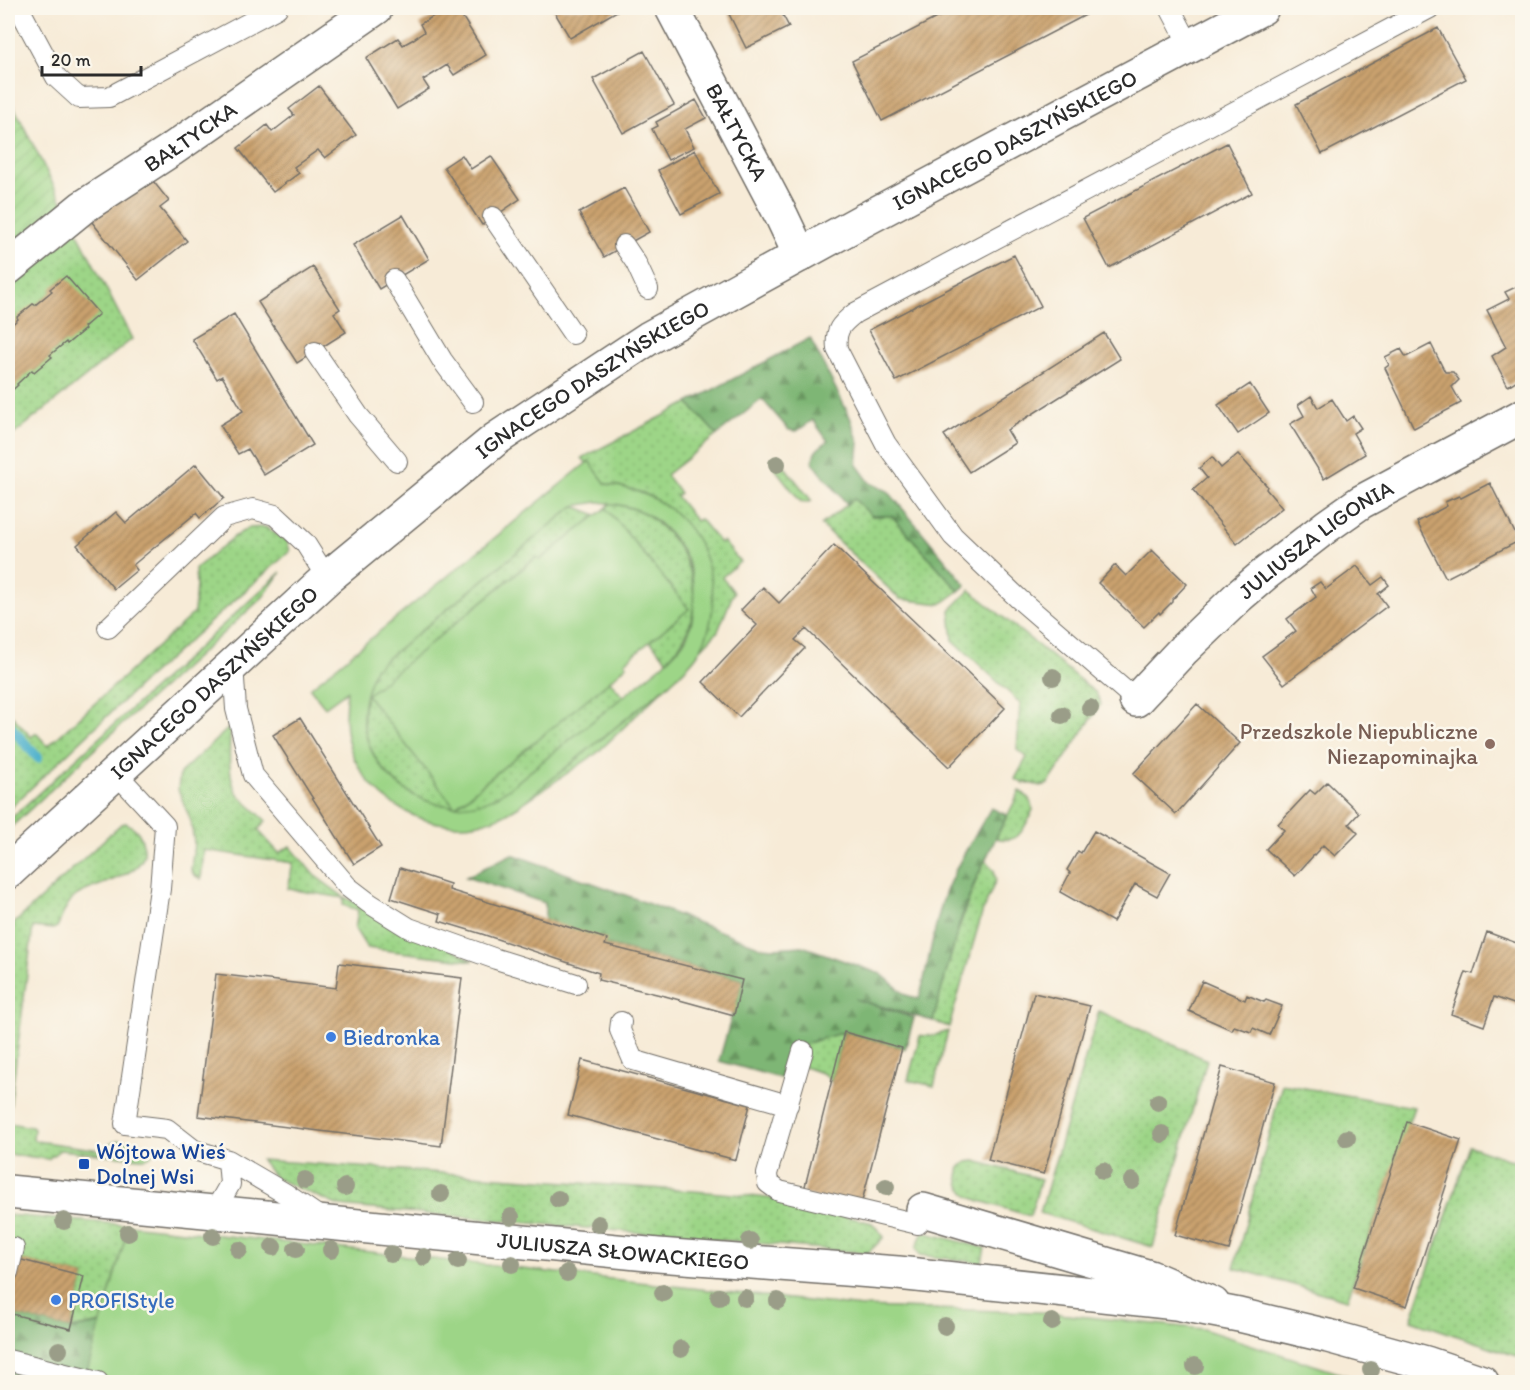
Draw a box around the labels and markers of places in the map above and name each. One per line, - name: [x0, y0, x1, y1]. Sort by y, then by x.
- place label: Przedszkole Niepubliczne Niezapominajka: [1240, 718, 1479, 770]
- marker: Przedszkole Niepubliczne Niezapominajka: [1483, 737, 1497, 751]
- place label: Biedronka: [343, 1024, 441, 1051]
- marker: Biedronka: [324, 1030, 338, 1044]
- place label: Wójtowa Wieś Dolnej Wsi: [96, 1138, 226, 1190]
- marker: Wójtowa Wieś Dolnej Wsi: [77, 1157, 91, 1171]
- place label: PROFIStyle: [68, 1287, 175, 1314]
- marker: PROFIStyle: [49, 1293, 63, 1307]

